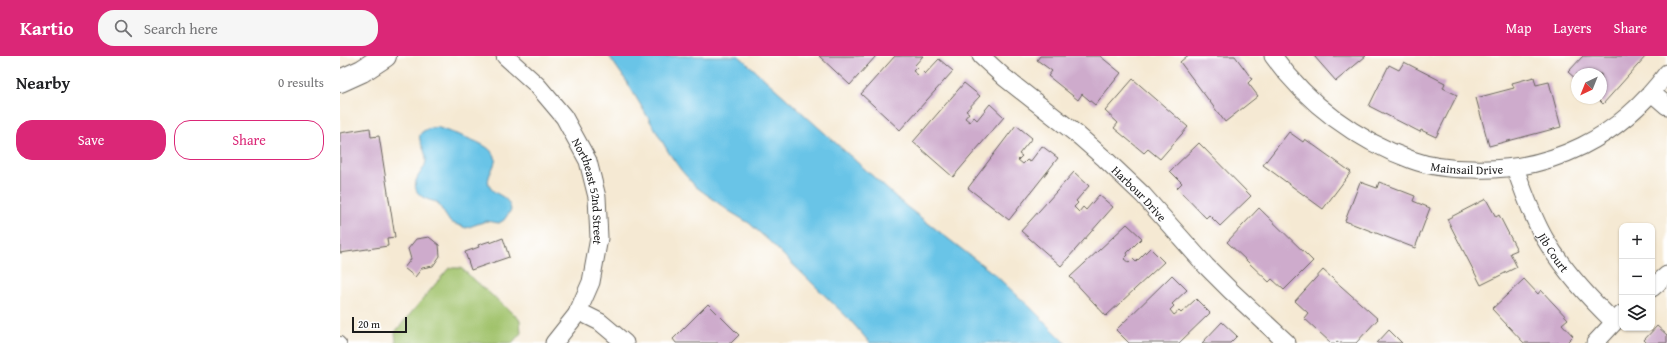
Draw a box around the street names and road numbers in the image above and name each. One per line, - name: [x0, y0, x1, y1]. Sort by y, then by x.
- street label: Northeast 52nd Street: [568, 135, 608, 247]
- street label: Mainsail Drive: [1429, 157, 1504, 178]
- street label: Harbour Drive: [1108, 162, 1171, 225]
- street label: Jib Court: [1533, 228, 1574, 276]

